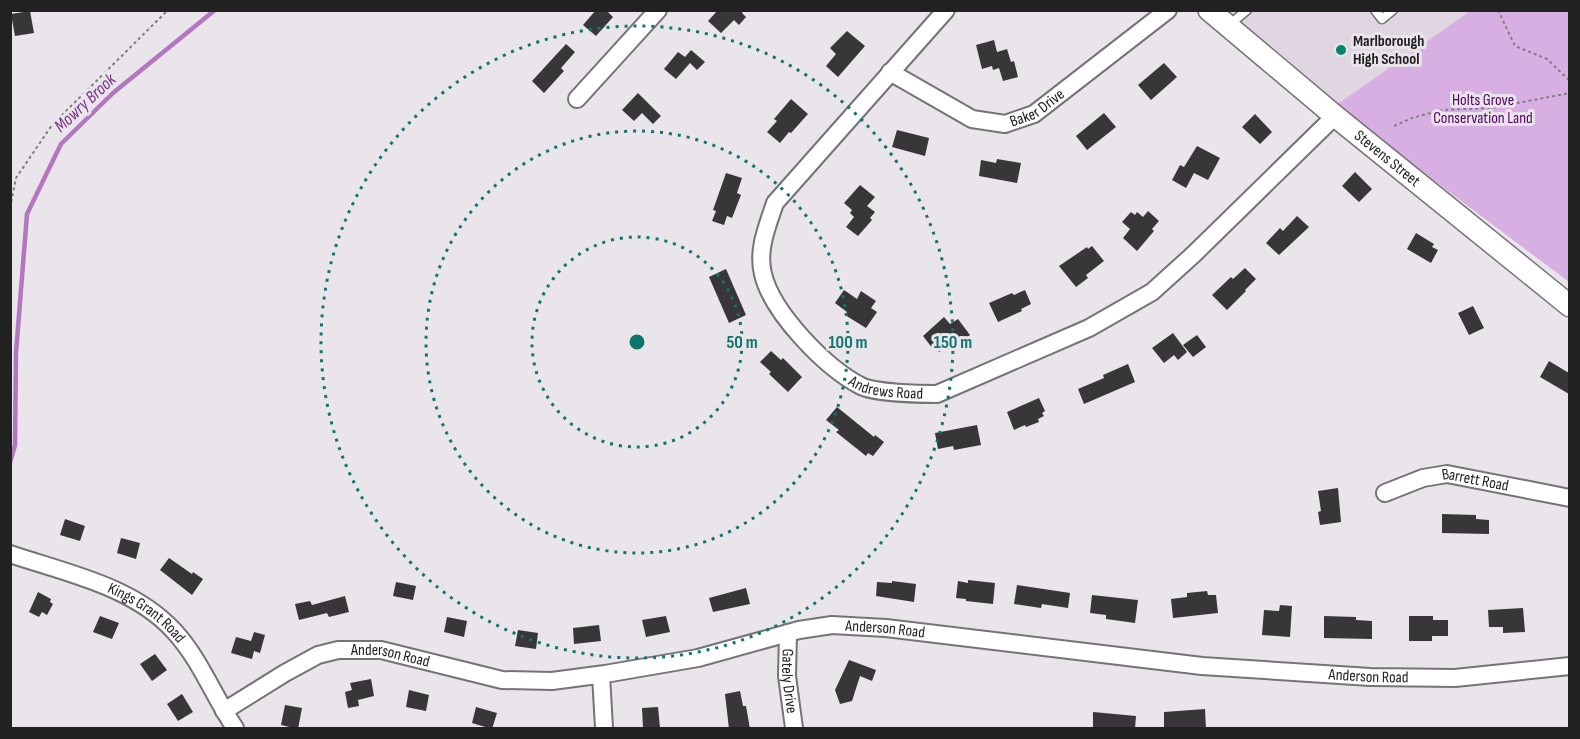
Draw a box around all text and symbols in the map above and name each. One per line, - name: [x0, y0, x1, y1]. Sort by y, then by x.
- place label: Marlborough High School: [1353, 32, 1424, 69]
- marker: Marlborough High School: [1334, 43, 1348, 57]
- water label: Mowry Brook: [50, 68, 121, 137]
- street label: Baker Drive: [1007, 85, 1068, 131]
- park label: Holts Grove Conservation Land: [1433, 91, 1533, 128]
- street label: Stevens Street: [1351, 126, 1424, 191]
- centre of rings: [627, 332, 647, 352]
- text: 50 m: [726, 332, 758, 353]
- text: 100 m: [829, 332, 868, 353]
- text: 150 m: [934, 332, 972, 353]
- street label: Andrews Road: [844, 371, 923, 403]
- street label: Barrett Road: [1440, 464, 1510, 495]
- street label: Kings Grant Road: [105, 579, 189, 646]
- street label: Anderson Road: [844, 616, 926, 642]
- street label: Anderson Road: [350, 641, 432, 671]
- street label: Gately Drive: [777, 648, 801, 714]
- street label: Anderson Road: [1327, 665, 1409, 687]

